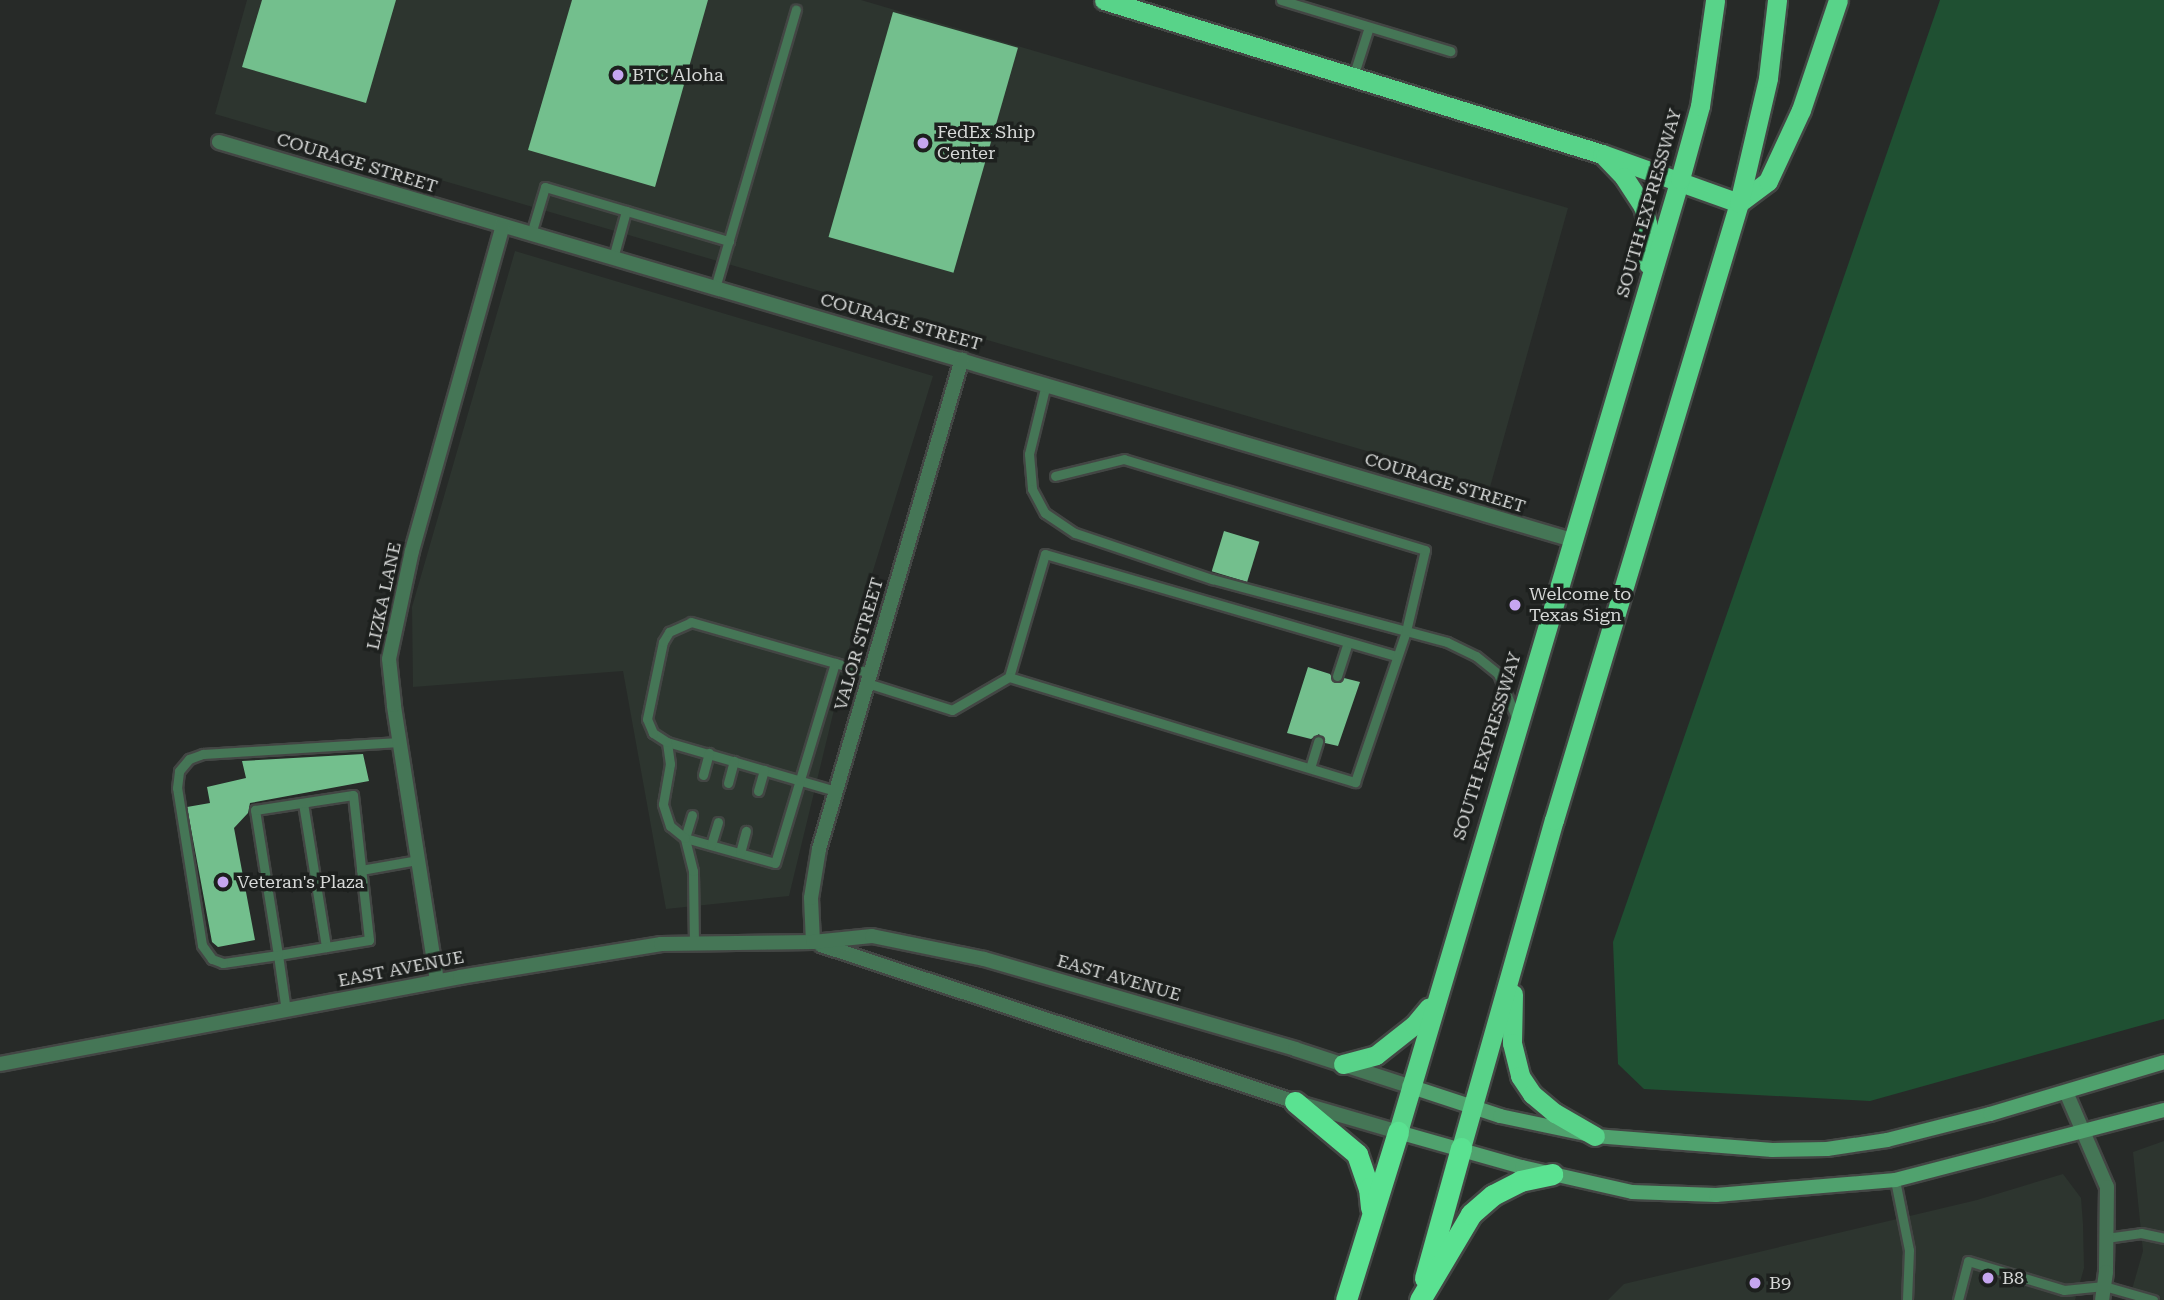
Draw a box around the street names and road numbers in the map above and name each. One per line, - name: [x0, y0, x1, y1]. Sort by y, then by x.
- street label: SOUTH EXPRESSWAY: [1612, 106, 1686, 300]
- street label: COURAGE STREET: [274, 128, 440, 198]
- street label: COURAGE STREET: [818, 289, 984, 355]
- street label: COURAGE STREET: [1362, 448, 1528, 518]
- street label: LIZKA LANE: [362, 540, 406, 652]
- street label: VALOR STREET: [830, 575, 888, 713]
- street label: SOUTH EXPRESSWAY: [1448, 650, 1526, 842]
- street label: EAST AVENUE: [336, 946, 466, 992]
- street label: EAST AVENUE: [1054, 950, 1184, 1006]

